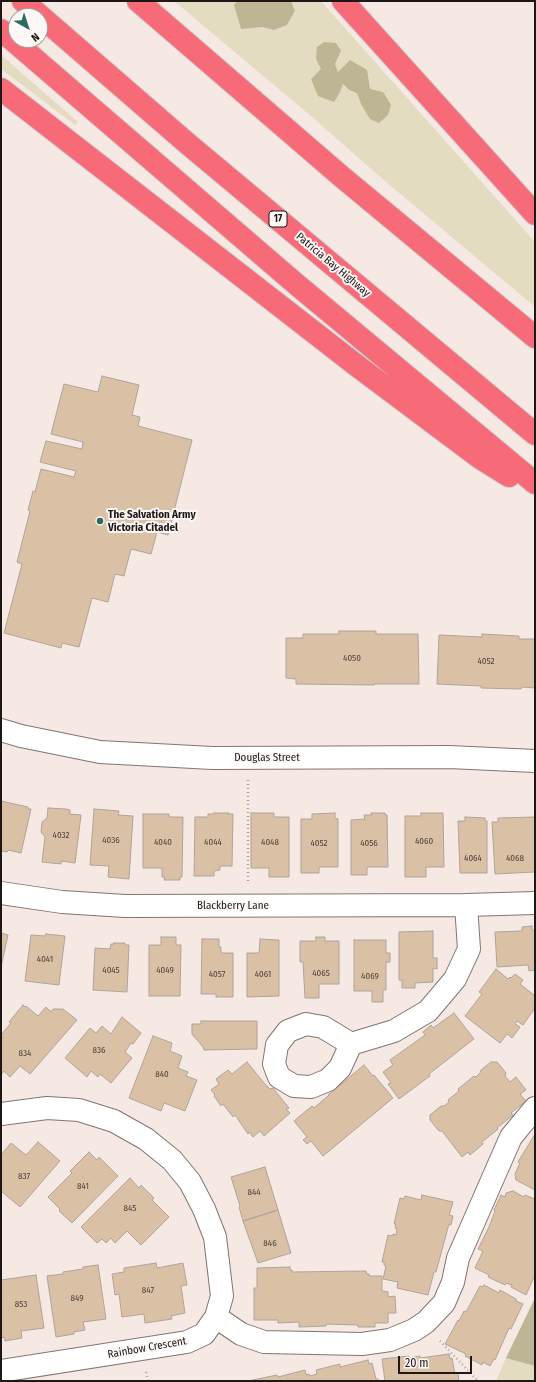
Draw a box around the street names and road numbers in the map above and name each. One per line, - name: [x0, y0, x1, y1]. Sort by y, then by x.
- road number: 17: [269, 211, 287, 227]
- street label: Patricia Bay Highway: [293, 230, 373, 300]
- street label: Douglas Street: [234, 751, 300, 765]
- street label: Blackberry Lane: [197, 899, 269, 913]
- street label: Rainbow Crescent: [107, 1335, 187, 1361]

